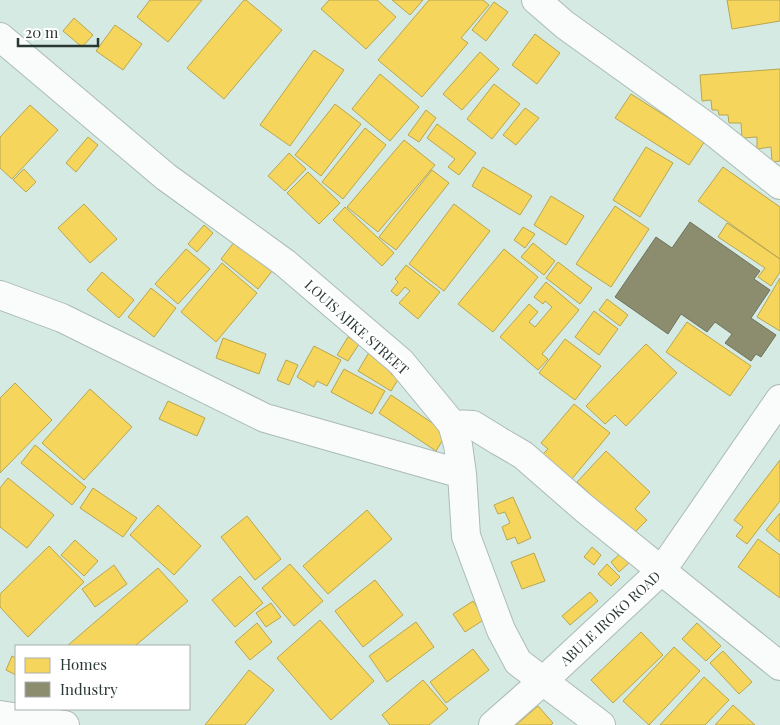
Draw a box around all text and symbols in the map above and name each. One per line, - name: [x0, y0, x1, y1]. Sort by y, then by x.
- scale bar: [18, 15, 98, 47]
- text: 20 m: [25, 22, 59, 42]
- street label: LOUIS AJIKE STREET: [301, 275, 413, 379]
- street label: ABULE IROKO ROAD: [555, 566, 664, 670]
- legend: [15, 645, 190, 710]
- text: Homes: [60, 654, 107, 674]
- text: Industry: [60, 679, 118, 699]

